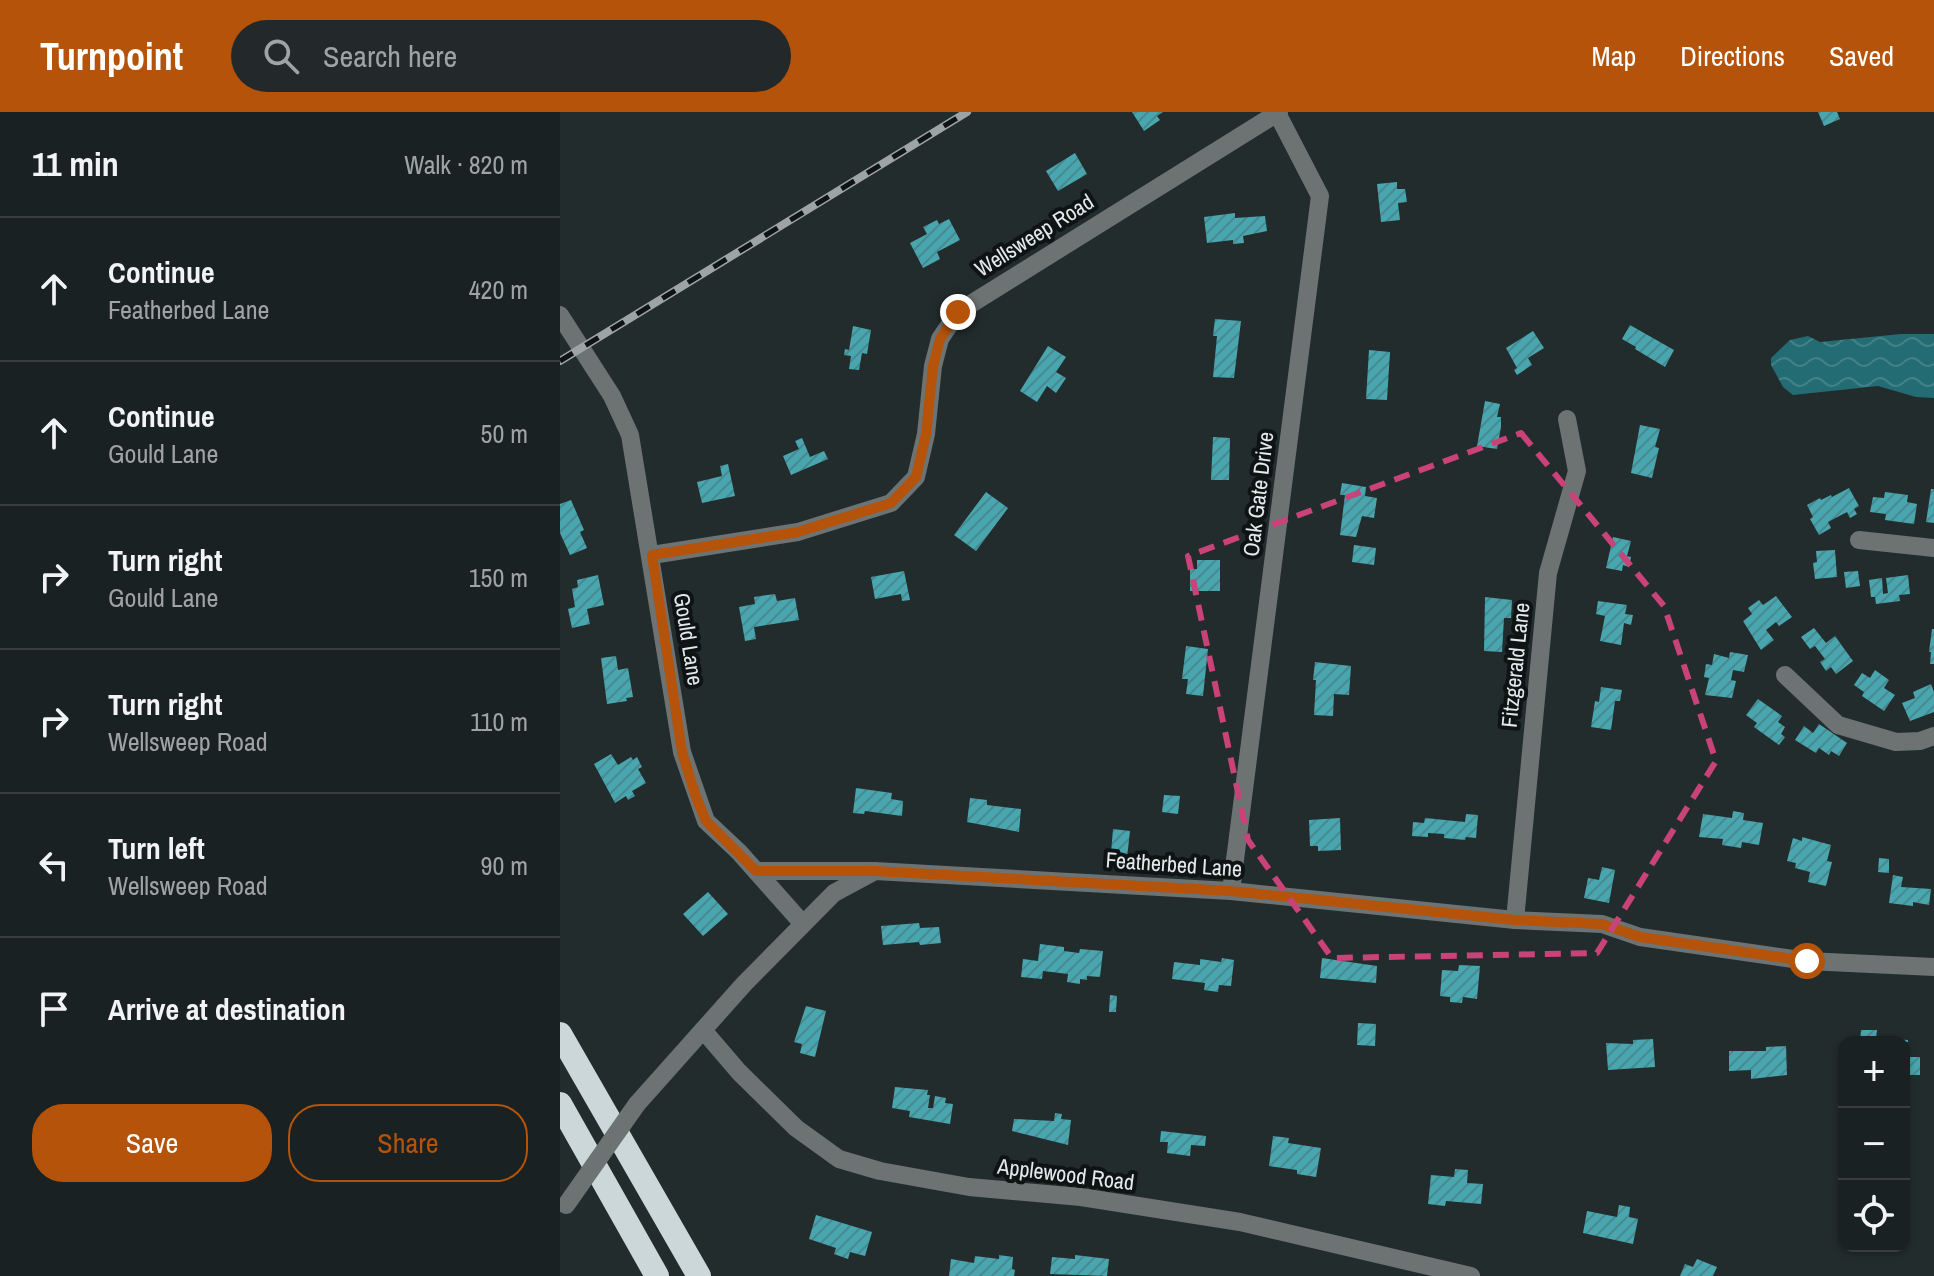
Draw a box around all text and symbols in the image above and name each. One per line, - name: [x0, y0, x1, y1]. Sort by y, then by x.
- search box: [231, 20, 791, 92]
- text: Turnpoint: [40, 31, 183, 82]
- icon: search: [259, 34, 303, 78]
- text: Search here: [323, 36, 457, 76]
- text: Map: [1592, 37, 1636, 75]
- text: Directions: [1680, 37, 1785, 75]
- text: Saved: [1829, 37, 1894, 75]
- text: 11 min: [32, 141, 119, 187]
- text: Walk · 820 m: [404, 147, 528, 182]
- street label: Wellsweep Road: [969, 186, 1099, 284]
- text: Continue: [108, 252, 215, 292]
- icon: ahead: [32, 267, 76, 311]
- text: 420 m: [469, 272, 528, 307]
- text: Featherbed Lane: [108, 292, 269, 327]
- route end: [940, 294, 976, 330]
- text: Continue: [108, 396, 215, 436]
- icon: ahead: [32, 411, 76, 455]
- text: 50 m: [481, 416, 528, 451]
- street label: Oak Gate Drive: [1235, 430, 1281, 558]
- text: Gould Lane: [108, 436, 218, 471]
- text: Turn right: [108, 540, 222, 580]
- icon: right: [32, 555, 76, 599]
- text: 150 m: [469, 560, 528, 595]
- text: Gould Lane: [108, 580, 218, 615]
- street label: Gould Lane: [667, 591, 711, 687]
- street label: Fitzgerald Lane: [1494, 601, 1536, 729]
- text: Turn right: [108, 684, 222, 724]
- icon: right: [32, 699, 76, 743]
- text: 110 m: [470, 704, 528, 739]
- text: Wellsweep Road: [108, 724, 268, 759]
- text: Turn left: [108, 828, 205, 868]
- icon: left: [32, 843, 76, 887]
- street label: Featherbed Lane: [1105, 844, 1243, 884]
- text: 90 m: [481, 848, 528, 883]
- text: Wellsweep Road: [108, 868, 268, 903]
- route start: [1789, 943, 1825, 979]
- icon: arrive: [32, 987, 76, 1031]
- text: Arrive at destination: [108, 989, 346, 1029]
- map controls: [1838, 1036, 1910, 1252]
- button: +: [1838, 1036, 1910, 1108]
- button: Save: [32, 1104, 272, 1182]
- button: Share: [288, 1104, 528, 1182]
- button: −: [1838, 1108, 1910, 1180]
- street label: Applewood Road: [995, 1151, 1136, 1197]
- button: locate: [1838, 1180, 1910, 1252]

